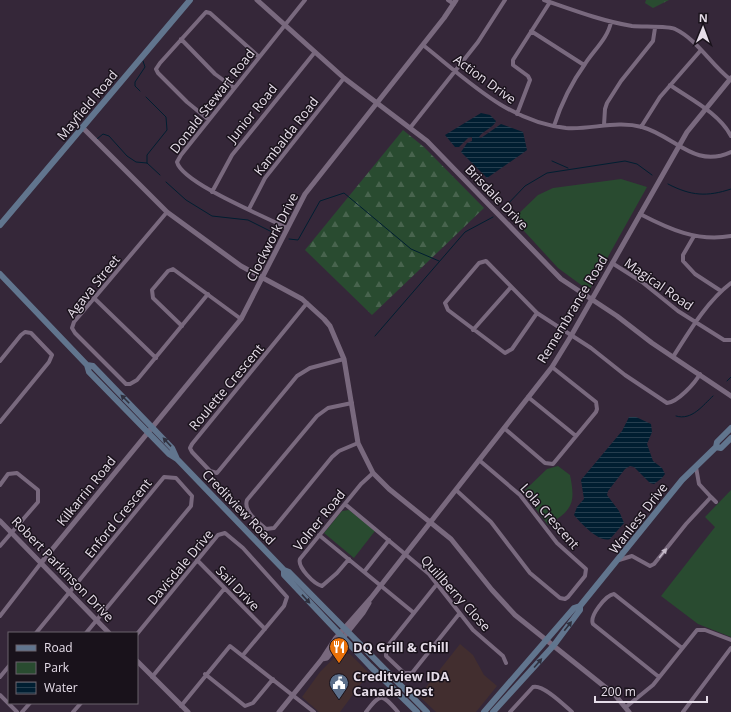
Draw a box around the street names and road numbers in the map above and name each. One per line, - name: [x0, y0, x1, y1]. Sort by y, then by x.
- street label: Donald Stewart Road: [166, 45, 258, 157]
- street label: Action Drive: [450, 50, 520, 108]
- street label: Mayfield Road: [52, 66, 122, 144]
- street label: Junior Road: [222, 80, 281, 148]
- street label: Kambalda Road: [250, 93, 322, 179]
- street label: Brisdale Drive: [461, 160, 533, 234]
- street label: Clockwork Drive: [242, 189, 302, 285]
- street label: Agava Street: [62, 251, 124, 321]
- street label: Remembrance Road: [533, 252, 611, 366]
- street label: Magical Road: [621, 254, 697, 314]
- street label: Roulette Crescent: [185, 340, 268, 434]
- street label: Kilkarrin Road: [52, 452, 120, 530]
- street label: Creditview Road: [198, 465, 280, 549]
- street label: Enford Crescent: [80, 474, 156, 561]
- street label: Lola Crescent: [516, 479, 584, 553]
- street label: Wanless Drive: [605, 479, 671, 557]
- street label: Volner Road: [289, 486, 349, 554]
- street label: Robert Parkinson Drive: [8, 512, 118, 626]
- street label: Davisdale Drive: [143, 525, 217, 609]
- street label: Quillberry Close: [417, 551, 495, 635]
- street label: Sail Drive: [212, 562, 264, 614]

